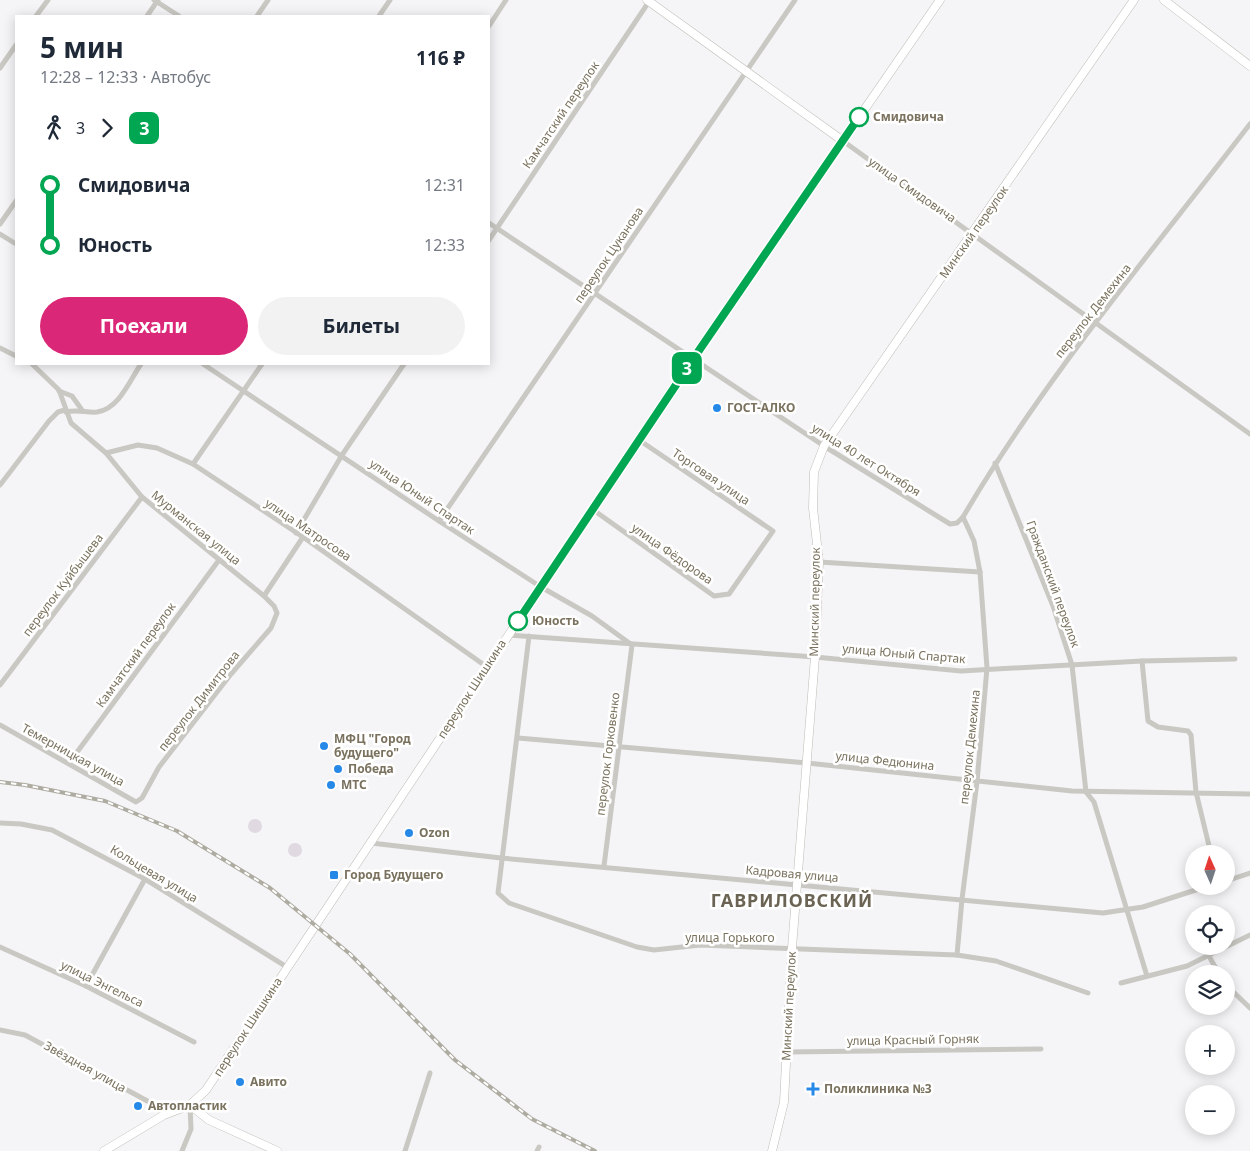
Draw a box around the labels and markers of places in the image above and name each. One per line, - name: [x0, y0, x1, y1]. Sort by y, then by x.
- marker: Смидовича: [849, 107, 869, 127]
- place label: Смидовича: [873, 108, 944, 125]
- place label: ГОСТ-АЛКО: [727, 399, 795, 416]
- marker: ГОСТ-АЛКО: [711, 402, 723, 414]
- marker: Юность: [508, 611, 528, 631]
- place label: Юность: [532, 612, 579, 629]
- place label: МФЦ "Город будущего": [334, 730, 411, 761]
- marker: МФЦ "Город будущего": [318, 740, 330, 752]
- place label: Победа: [348, 760, 394, 777]
- marker: Победа: [332, 763, 344, 775]
- place label: МТС: [341, 776, 367, 793]
- marker: МТС: [325, 779, 337, 791]
- place label: Ozon: [419, 824, 450, 841]
- marker: Ozon: [403, 827, 415, 839]
- place label: Город Будущего: [344, 866, 443, 883]
- marker: Город Будущего: [328, 869, 340, 881]
- place label: Авито: [250, 1073, 287, 1090]
- marker: Авито: [234, 1076, 246, 1088]
- place label: Поликлиника №3: [824, 1080, 932, 1097]
- marker: Поликлиника №3: [806, 1082, 820, 1096]
- place label: Автопластик: [148, 1097, 228, 1114]
- marker: Автопластик: [132, 1100, 144, 1112]

